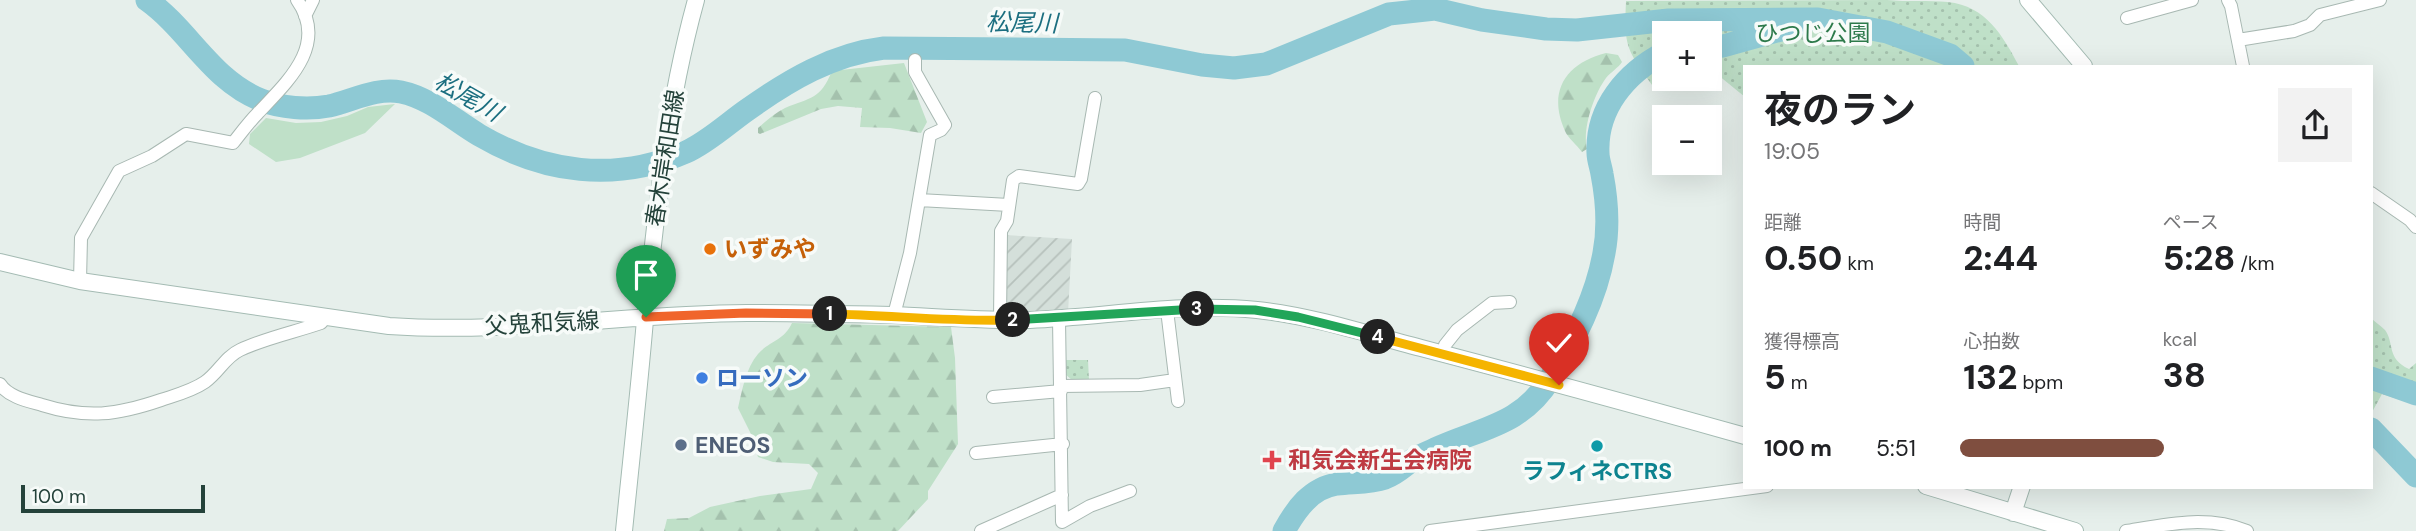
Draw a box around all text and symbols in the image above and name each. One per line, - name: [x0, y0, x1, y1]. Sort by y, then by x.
- water label: 松尾川: [986, 6, 1061, 39]
- park label: ひつじ公園: [1756, 18, 1871, 48]
- map controls: [1652, 21, 1722, 175]
- button: +: [1652, 21, 1722, 91]
- water label: 松尾川: [429, 65, 510, 129]
- text: 夜のラン: [1764, 85, 1916, 135]
- street label: 春木岸和田線: [639, 88, 691, 228]
- button: share: [2278, 88, 2352, 162]
- button: −: [1652, 105, 1722, 175]
- text: 19:05: [1764, 136, 1820, 166]
- text: 距離: [1764, 210, 1802, 235]
- text: 時間: [1963, 210, 2001, 235]
- text: ペース: [2163, 210, 2219, 235]
- place label: いずみや: [724, 234, 816, 264]
- text: 0.50: [1764, 235, 1842, 281]
- text: 2:44: [1963, 235, 2038, 281]
- text: 5:28: [2163, 235, 2235, 281]
- marker: いずみや: [702, 241, 718, 257]
- pin: [616, 245, 676, 317]
- text: km: [1842, 251, 1874, 276]
- text: /km: [2235, 251, 2274, 276]
- icon: arrive: [627, 256, 665, 294]
- pin: 3: [1180, 292, 1214, 326]
- pin: 1: [812, 296, 848, 332]
- text: 3: [1191, 296, 1202, 321]
- text: 1: [826, 301, 833, 326]
- pin: 2: [996, 302, 1030, 338]
- street label: 父鬼和気線: [484, 305, 600, 341]
- text: 2: [1007, 307, 1018, 332]
- pin: [1529, 313, 1589, 385]
- pin: 4: [1360, 320, 1396, 354]
- text: 4: [1371, 324, 1384, 349]
- icon: check: [1540, 324, 1578, 362]
- text: kcal: [2163, 327, 2197, 352]
- text: 獲得標高: [1764, 329, 1840, 354]
- text: 心拍数: [1963, 329, 2020, 354]
- text: 38: [2163, 352, 2206, 398]
- text: 5: [1764, 354, 1786, 400]
- text: 132: [1963, 354, 2017, 400]
- place label: ローソン: [716, 363, 808, 393]
- marker: ローソン: [694, 370, 710, 386]
- text: m: [1786, 370, 1808, 395]
- text: bpm: [2017, 370, 2063, 395]
- place label: ENEOS: [695, 430, 771, 460]
- text: 100 m: [1764, 433, 1832, 463]
- text: 5:51: [1876, 433, 1916, 463]
- marker: ENEOS: [673, 437, 689, 453]
- marker: ラフィネCTRS: [1589, 438, 1605, 454]
- place label: 和気会新生会病院: [1288, 445, 1472, 475]
- marker: 和気会新生会病院: [1262, 450, 1282, 470]
- place label: ラフィネCTRS: [1522, 456, 1672, 486]
- scale bar: [21, 482, 205, 514]
- text: 100 m: [32, 484, 86, 509]

